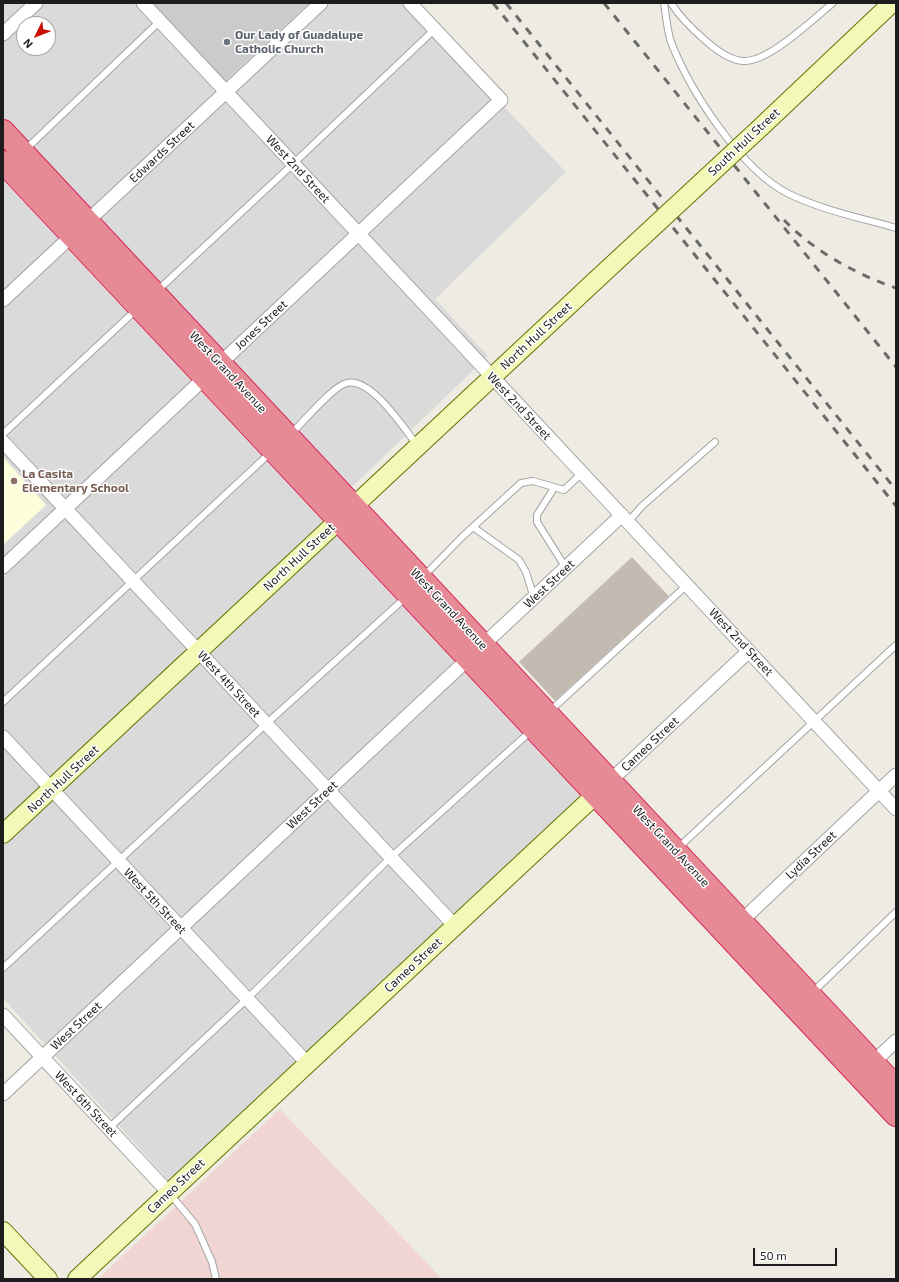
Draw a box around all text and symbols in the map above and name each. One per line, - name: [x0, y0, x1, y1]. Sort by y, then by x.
- north arrow: [16, 16, 56, 56]
- place label: Our Lady of Guadalupe Catholic Church: [235, 28, 363, 56]
- text: N: [20, 37, 35, 51]
- marker: Our Lady of Guadalupe Catholic Church: [222, 37, 232, 47]
- street label: South Hull Street: [705, 105, 783, 179]
- street label: Edwards Street: [126, 118, 198, 186]
- street label: West 2nd Street: [263, 132, 333, 206]
- street label: Jones Street: [232, 297, 290, 353]
- street label: North Hull Street: [497, 299, 575, 373]
- street label: West Grand Avenue: [186, 328, 270, 416]
- street label: West 2nd Street: [484, 369, 554, 443]
- place label: La Casita Elementary School: [22, 467, 129, 495]
- marker: La Casita Elementary School: [9, 476, 19, 486]
- street label: North Hull Street: [260, 520, 338, 594]
- street label: West Street: [521, 557, 577, 611]
- street label: West Grand Avenue: [407, 565, 491, 653]
- street label: West 2nd Street: [706, 605, 776, 679]
- street label: West 4th Street: [194, 648, 264, 720]
- street label: Cameo Street: [618, 714, 682, 774]
- street label: North Hull Street: [24, 742, 102, 816]
- street label: West Street: [284, 778, 340, 832]
- street label: West Grand Avenue: [629, 802, 713, 890]
- street label: Lydia Street: [783, 828, 839, 882]
- street label: West 5th Street: [121, 865, 189, 937]
- street label: Cameo Street: [381, 935, 445, 995]
- street label: West Street: [48, 999, 104, 1053]
- street label: West 6th Street: [52, 1068, 120, 1140]
- street label: Cameo Street: [144, 1156, 208, 1216]
- scale bar: [755, 1240, 839, 1266]
- text: 50 m: [760, 1248, 787, 1262]

